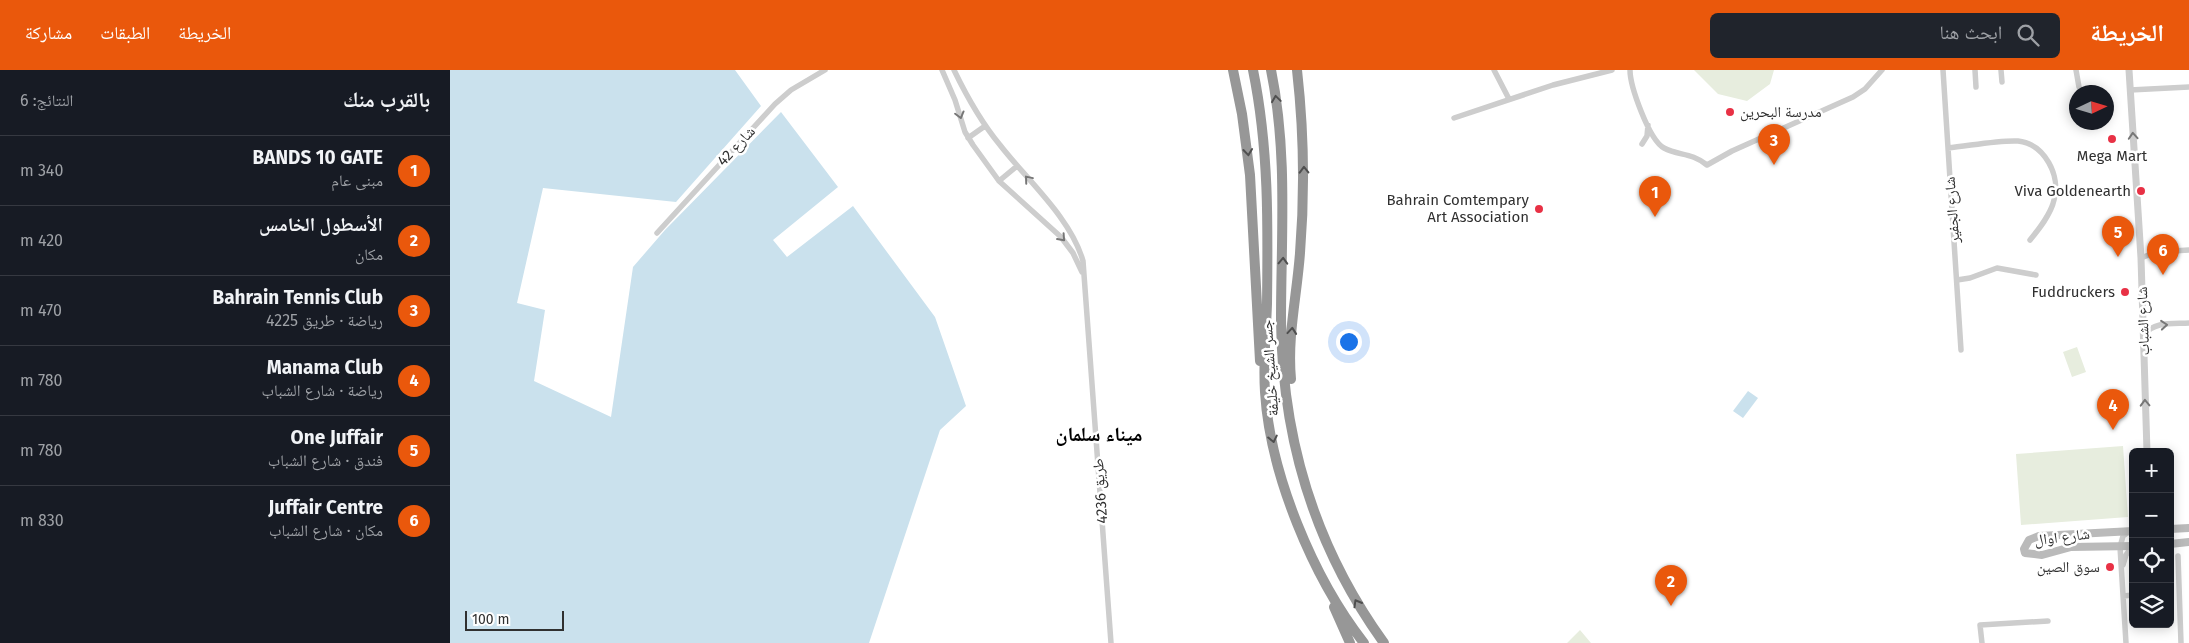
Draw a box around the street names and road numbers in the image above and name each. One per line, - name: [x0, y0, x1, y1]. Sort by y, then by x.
- street label: شارع 42: [713, 122, 760, 170]
- street label: شارع الجفير: [1941, 176, 1964, 245]
- street label: شارع الشباب: [2133, 286, 2154, 356]
- street label: جسر الشيخ خليفة: [1258, 319, 1283, 417]
- street label: طريق 4236: [1089, 458, 1112, 524]
- street label: شارع اوال: [2033, 525, 2091, 550]

